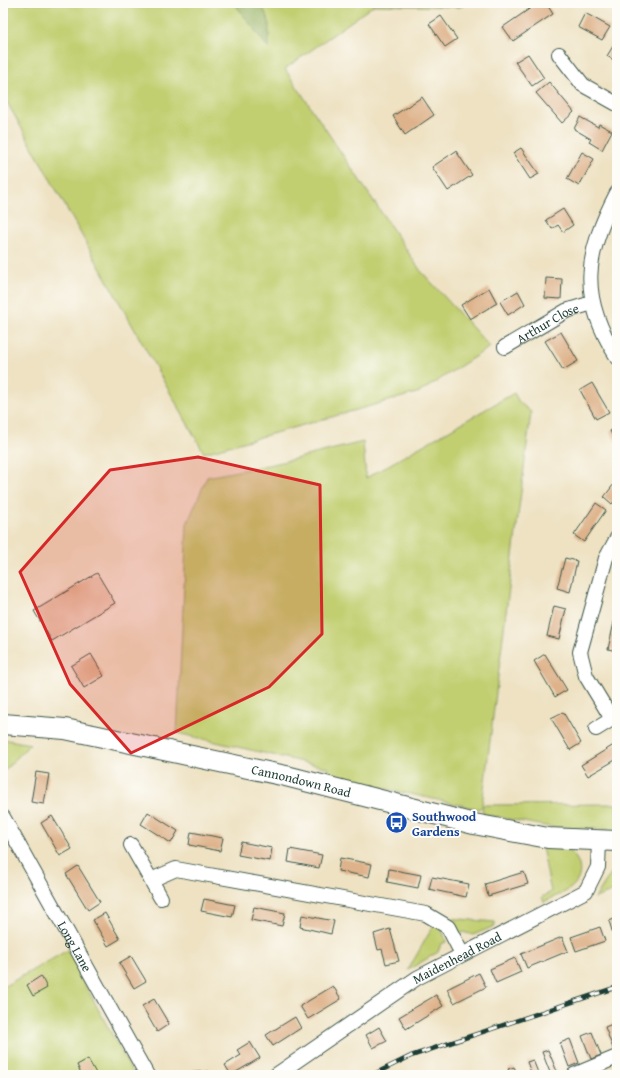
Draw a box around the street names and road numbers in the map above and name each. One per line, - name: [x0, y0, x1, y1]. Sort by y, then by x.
- street label: Arthur Close: [513, 299, 581, 348]
- street label: Cannondown Road: [250, 760, 353, 802]
- street label: Long Lane: [53, 918, 97, 975]
- street label: Maidenhead Road: [409, 927, 505, 989]

